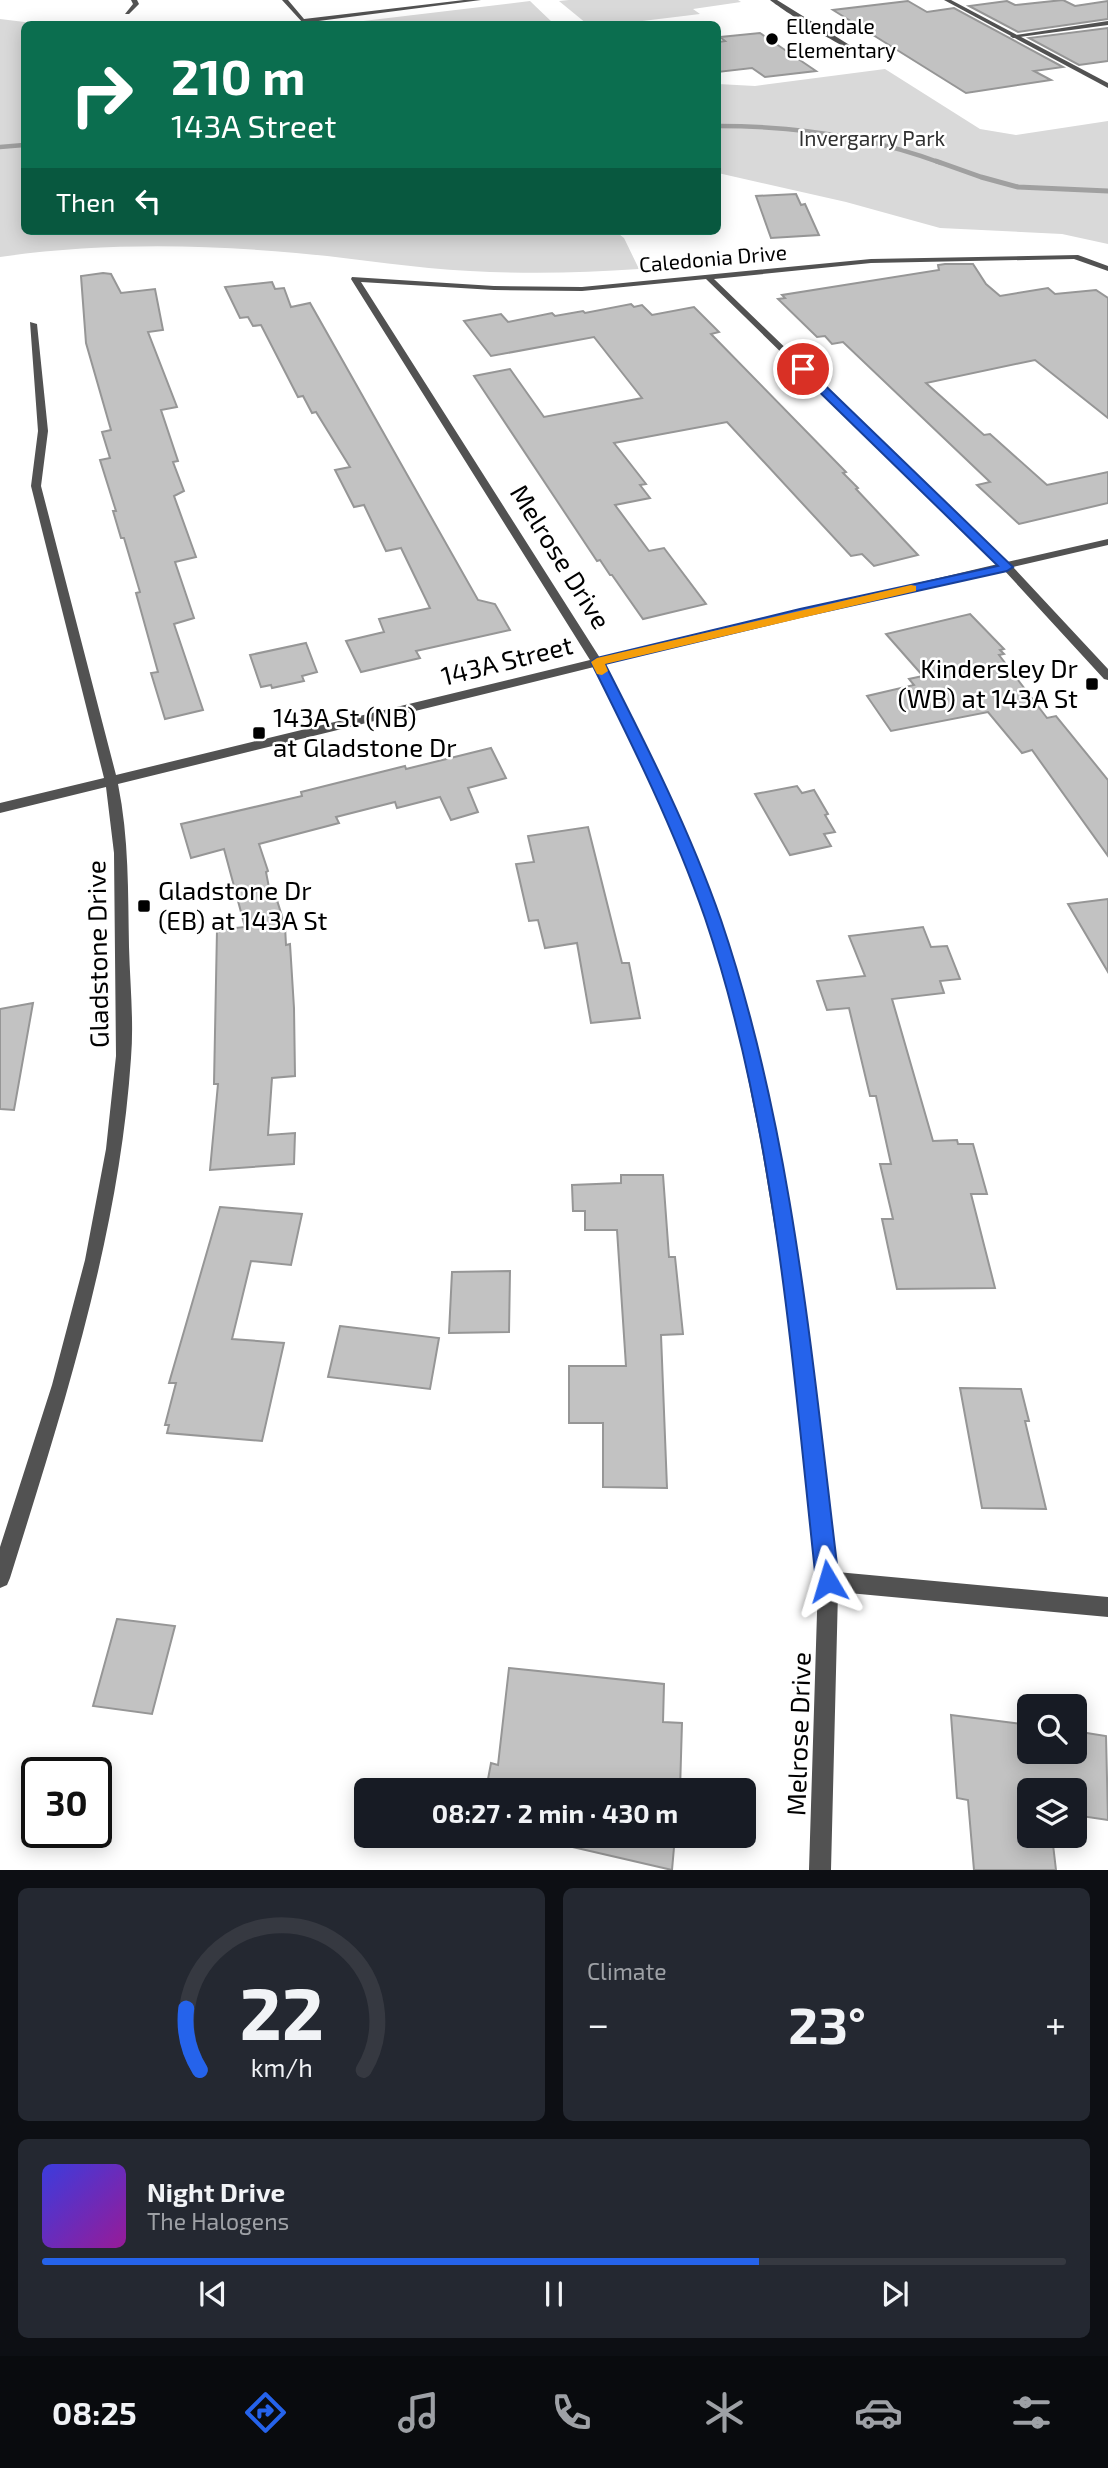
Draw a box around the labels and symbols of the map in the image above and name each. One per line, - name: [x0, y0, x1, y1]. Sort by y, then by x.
- place label: Ellendale Elementary: [786, 13, 896, 62]
- marker: Ellendale Elementary: [764, 31, 780, 47]
- park label: Invergarry Park: [799, 125, 946, 150]
- street label: Caledonia Drive: [638, 239, 788, 276]
- pin: [773, 339, 833, 399]
- street label: Melrose Drive: [505, 478, 618, 634]
- street label: 143A Street: [438, 628, 576, 691]
- place label: Kindersley Dr (WB) at 143A St: [897, 652, 1078, 713]
- marker: Kindersley Dr (WB) at 143A St: [1084, 676, 1100, 692]
- place label: 143A St (NB) at Gladstone Dr: [273, 701, 457, 762]
- marker: 143A St (NB) at Gladstone Dr: [251, 725, 267, 741]
- street label: Gladstone Drive: [79, 860, 114, 1048]
- place label: Gladstone Dr (EB) at 143A St: [158, 874, 328, 935]
- marker: Gladstone Dr (EB) at 143A St: [136, 898, 152, 914]
- position arrow: [791, 1544, 865, 1618]
- street label: Melrose Drive: [779, 1651, 816, 1816]
- speed limit sign: 30: [21, 1757, 112, 1848]

